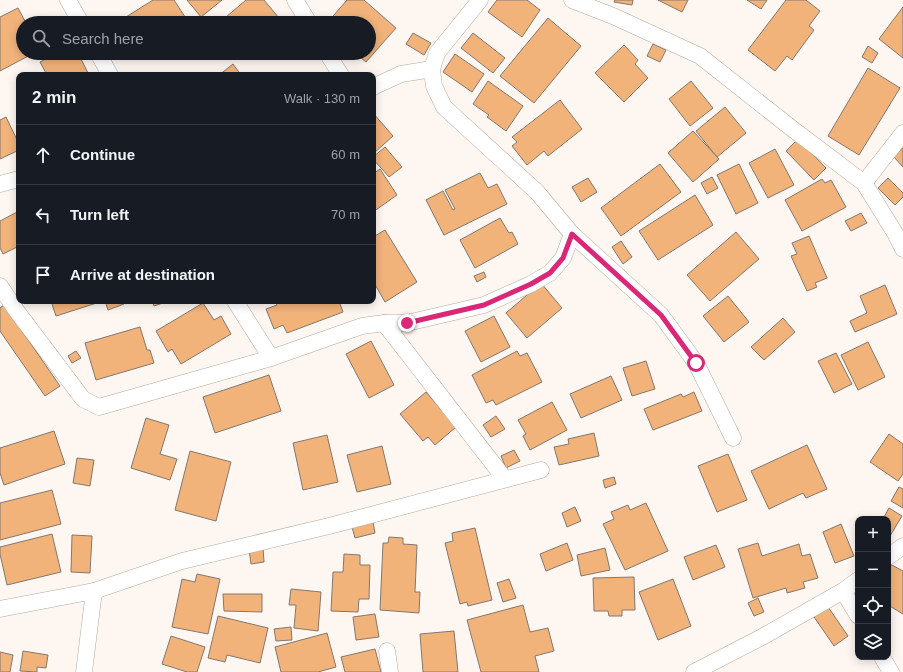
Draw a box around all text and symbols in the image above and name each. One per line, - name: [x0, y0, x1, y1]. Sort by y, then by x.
- search box: [16, 16, 376, 60]
- icon: search: [30, 27, 52, 49]
- text: Search here: [62, 30, 144, 47]
- text: 2 min: [32, 88, 76, 107]
- text: Walk · 130 m: [284, 91, 360, 106]
- icon: ahead: [32, 144, 54, 166]
- text: Continue: [70, 146, 135, 163]
- text: 60 m: [331, 147, 360, 162]
- icon: left: [32, 204, 54, 226]
- text: Turn left: [70, 206, 129, 223]
- text: 70 m: [331, 207, 360, 222]
- icon: arrive: [32, 264, 54, 286]
- text: Arrive at destination: [70, 266, 215, 283]
- route end: [398, 314, 416, 332]
- route start: [687, 354, 705, 372]
- map controls: [855, 516, 891, 660]
- button: +: [855, 516, 891, 552]
- button: −: [855, 552, 891, 588]
- button: locate: [855, 588, 891, 624]
- button: layers: [855, 624, 891, 660]

